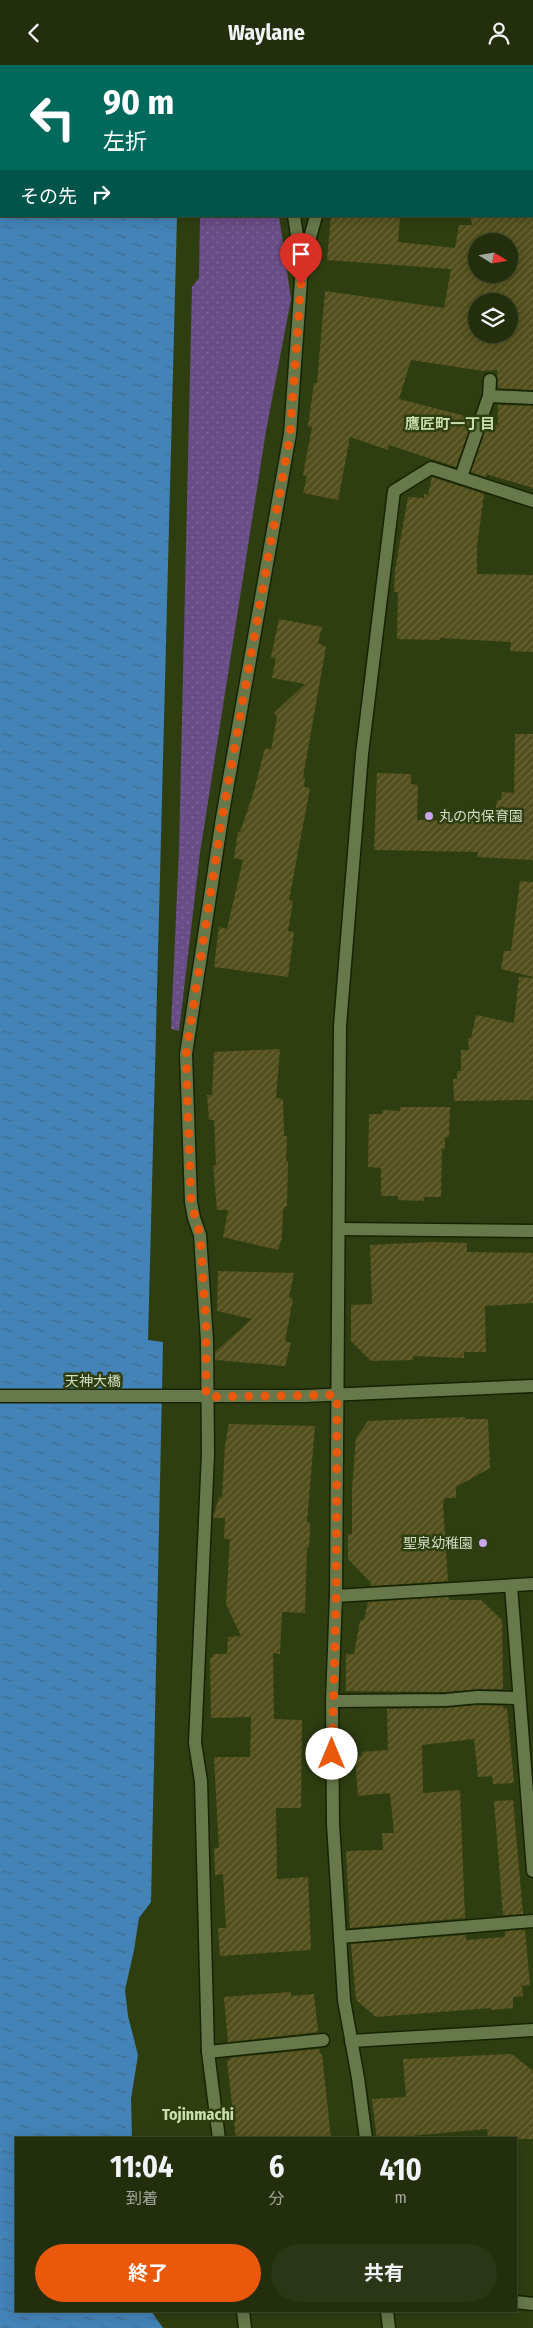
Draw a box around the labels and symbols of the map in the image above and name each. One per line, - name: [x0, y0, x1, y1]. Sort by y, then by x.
- pin: [280, 233, 322, 284]
- north arrow: [468, 233, 518, 283]
- district label: 鷹匠町一丁目: [405, 415, 495, 433]
- place label: 丸の内保育園: [439, 808, 523, 825]
- marker: 丸の内保育園: [423, 810, 435, 822]
- street label: 天神大橋: [65, 1373, 121, 1390]
- place label: 聖泉幼稚園: [403, 1535, 473, 1552]
- marker: 聖泉幼稚園: [477, 1537, 489, 1549]
- position arrow: [305, 1727, 357, 1779]
- district label: Tojinmachi: [162, 2105, 234, 2124]

